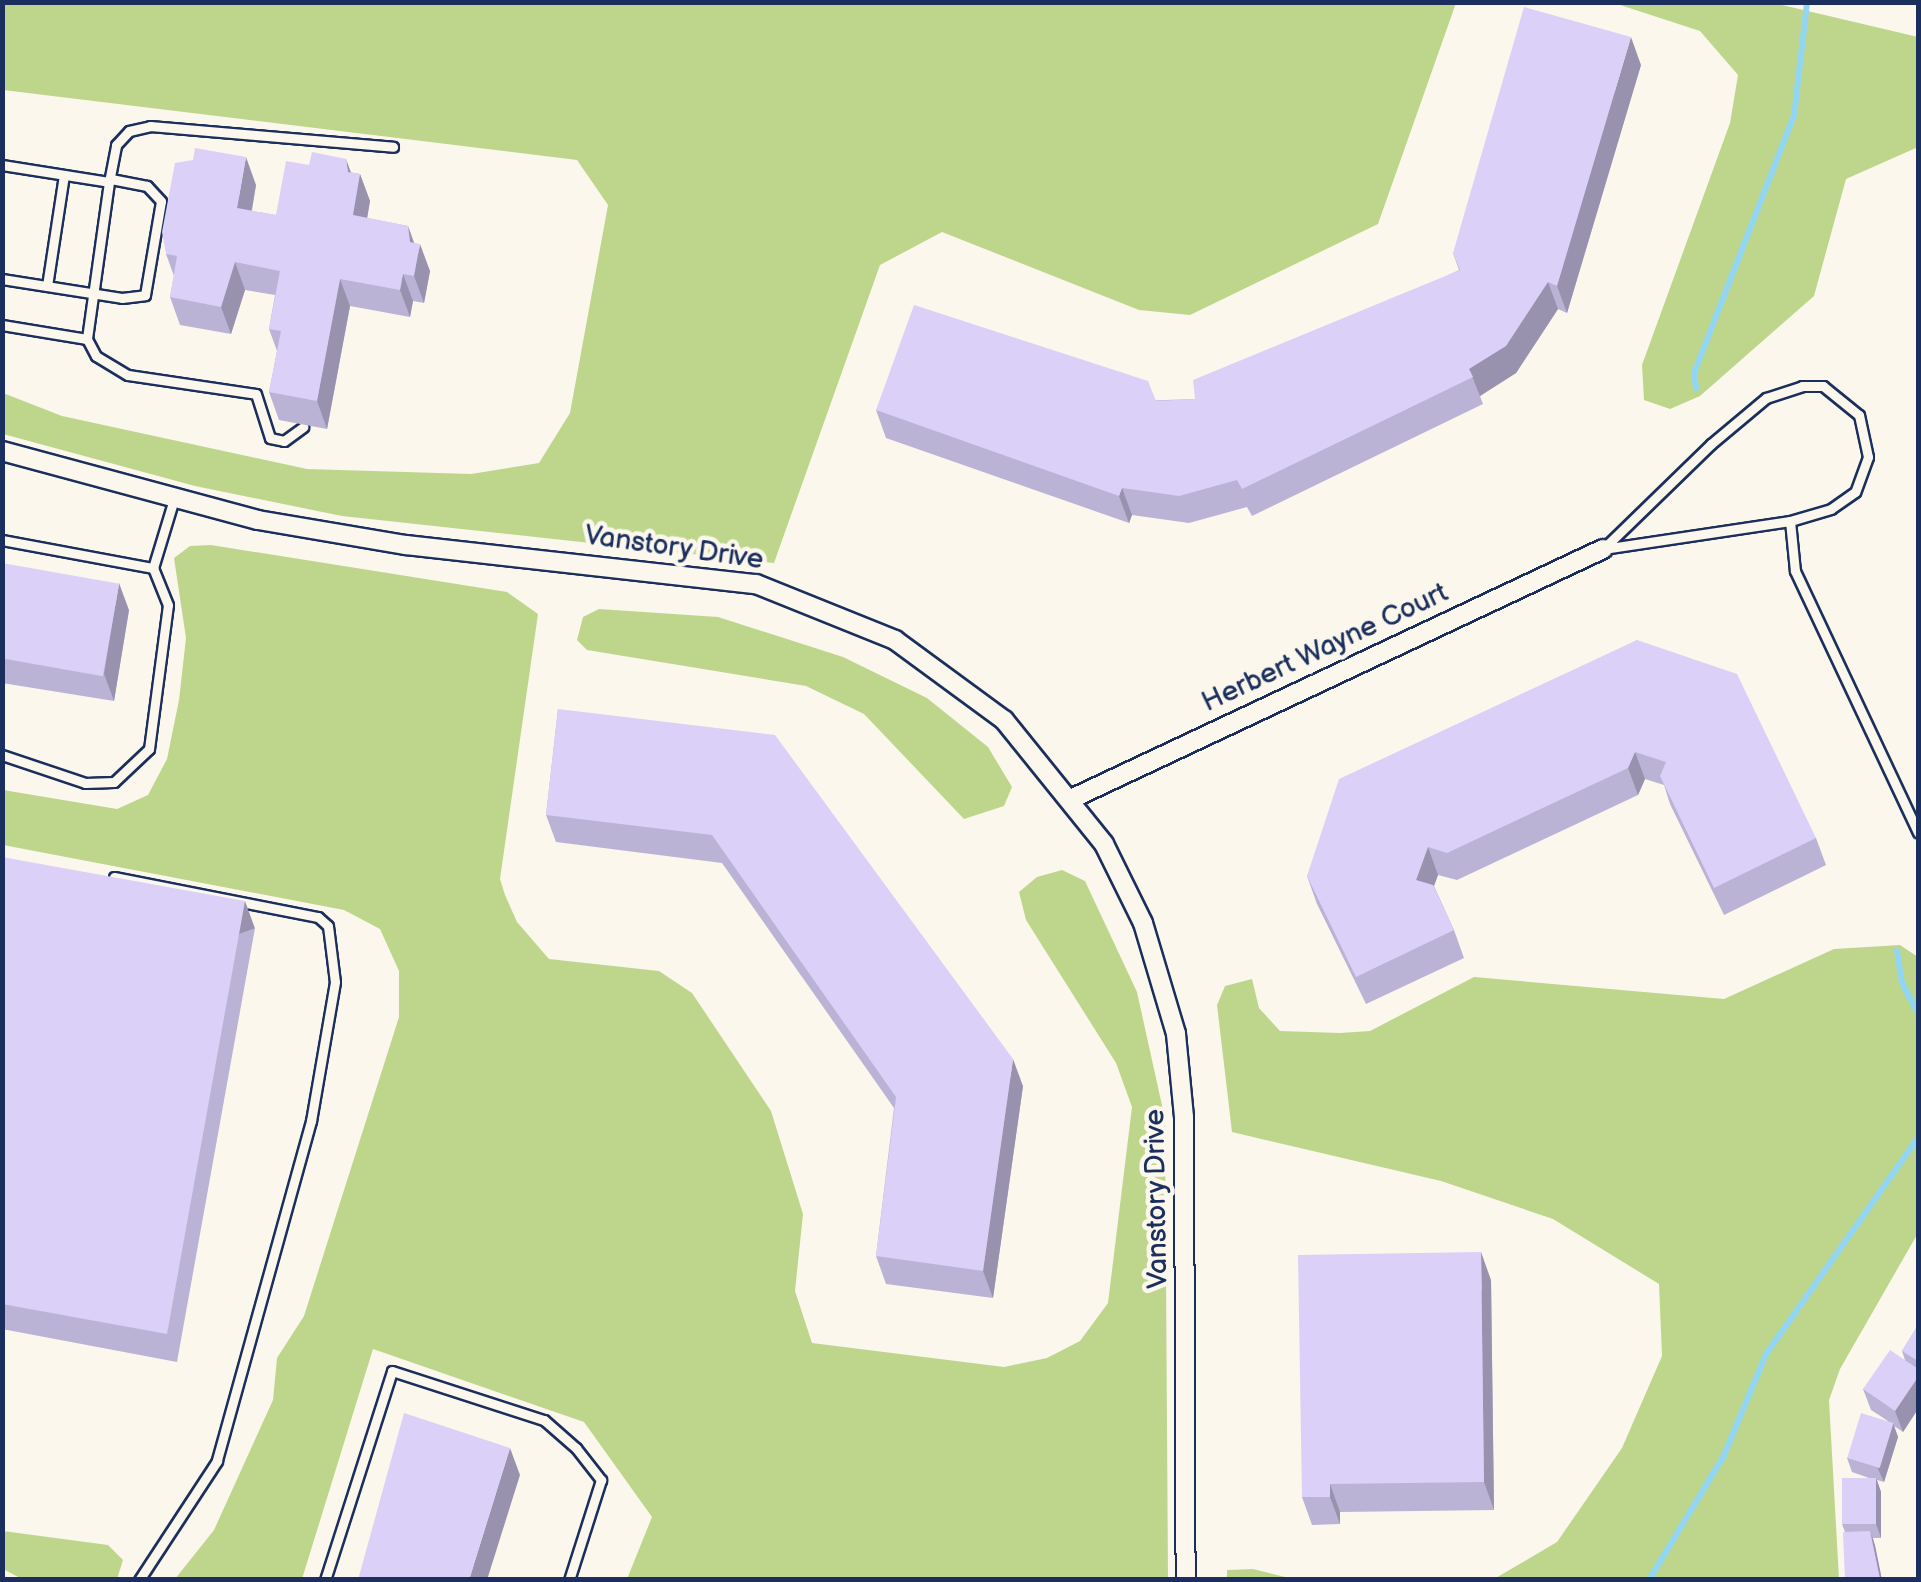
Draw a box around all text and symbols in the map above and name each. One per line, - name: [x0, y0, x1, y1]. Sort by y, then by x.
- street label: Vanstory Drive: [582, 519, 766, 577]
- street label: Herbert Wayne Court: [1196, 576, 1454, 720]
- street label: Vanstory Drive: [1139, 1108, 1175, 1290]

